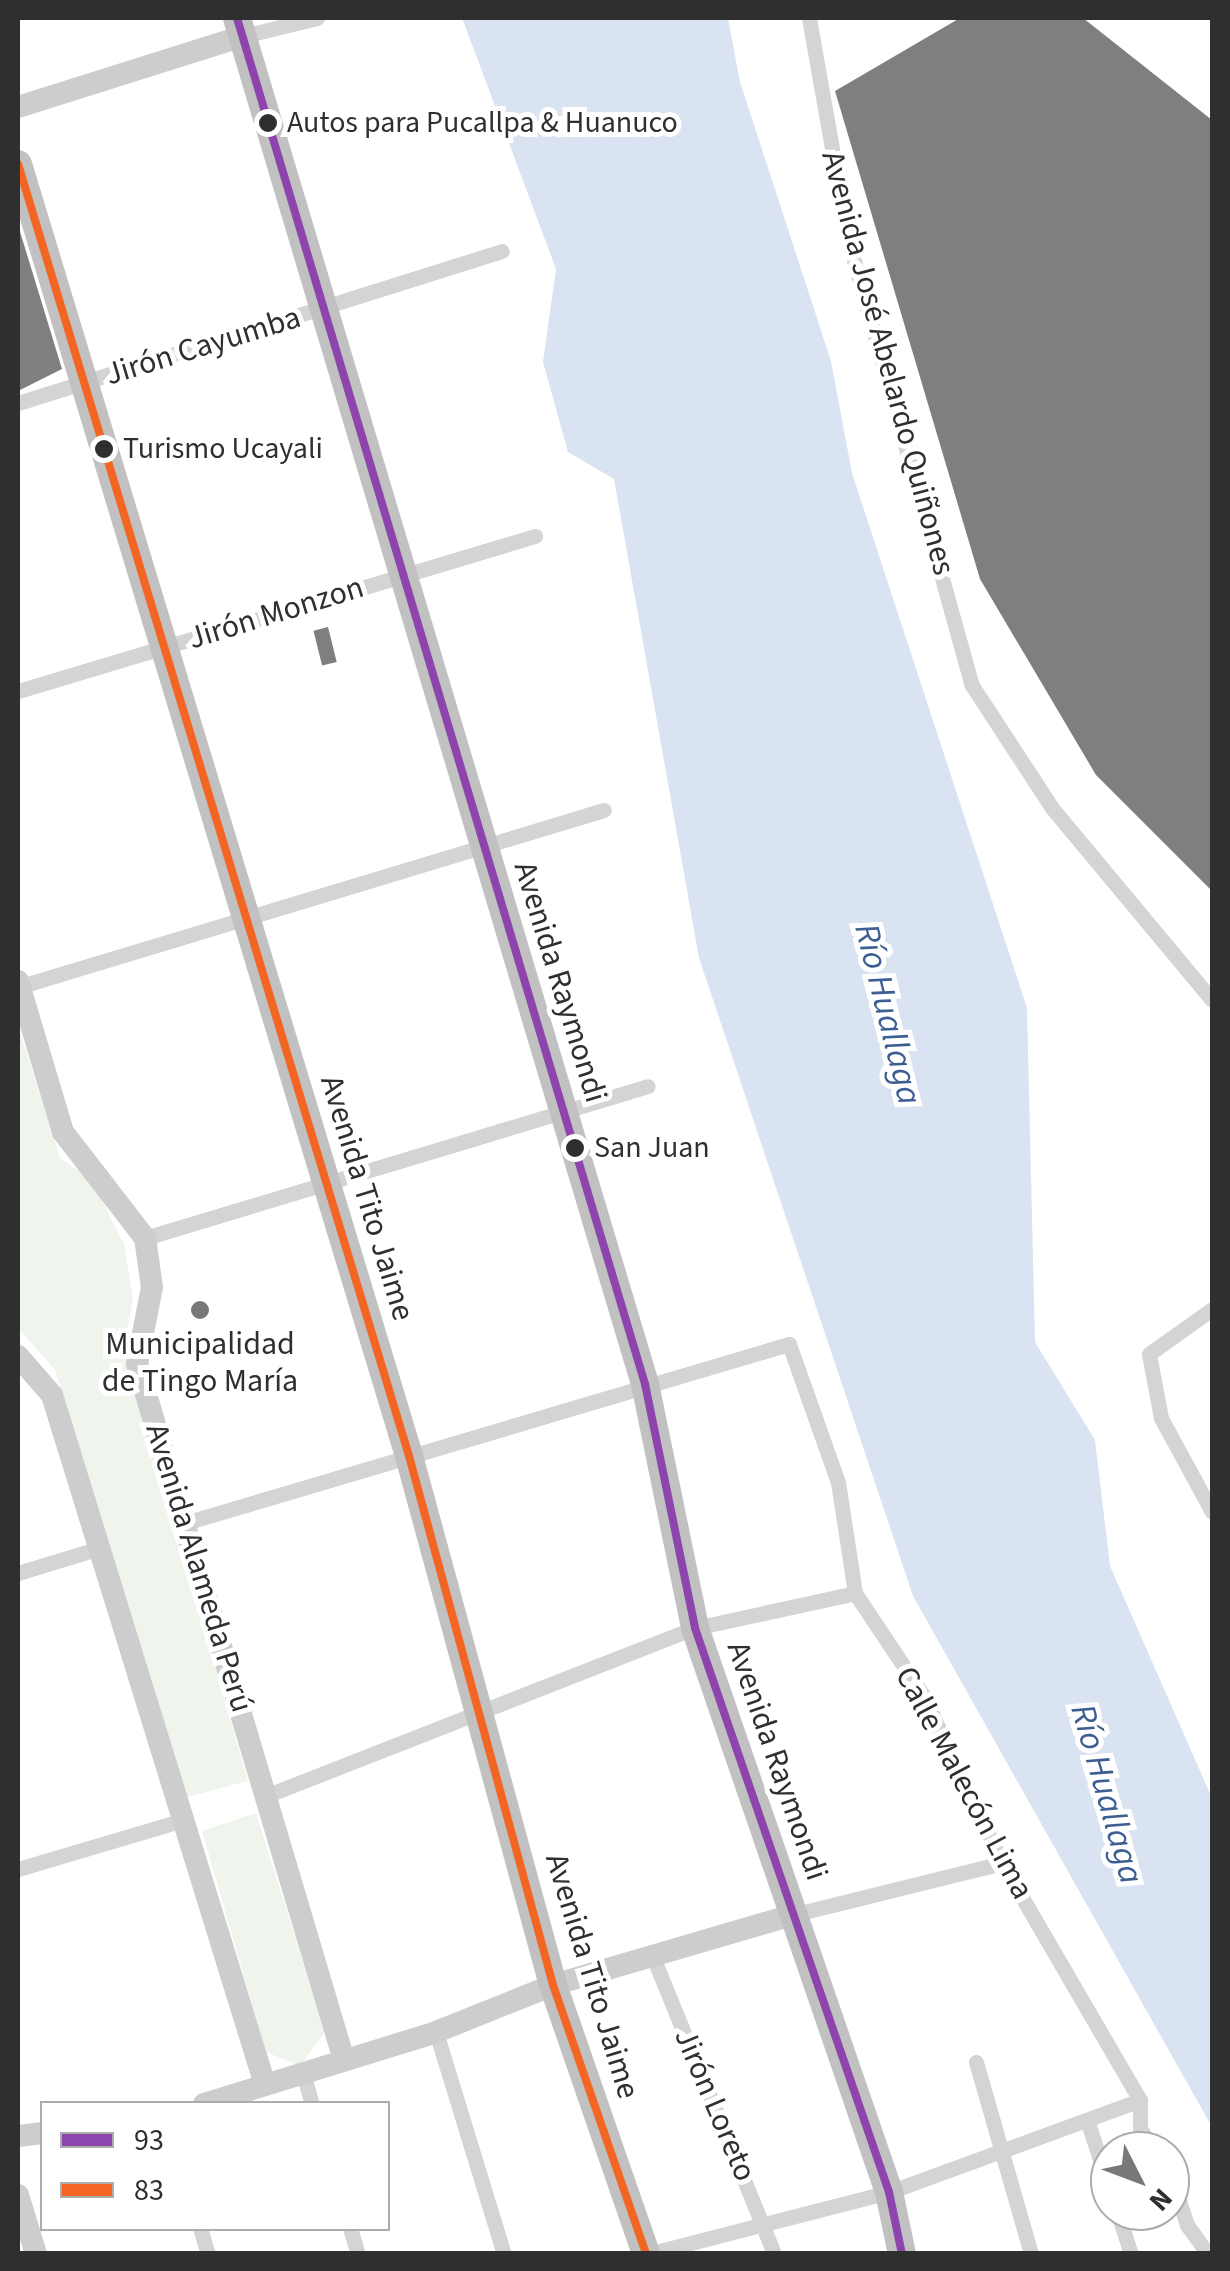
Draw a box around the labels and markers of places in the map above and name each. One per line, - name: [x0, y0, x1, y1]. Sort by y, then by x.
- place label: Autos para Pucallpa & Huanuco: [287, 105, 678, 141]
- marker: Autos para Pucallpa & Huanuco: [258, 113, 278, 133]
- place label: Turismo Ucayali: [123, 431, 323, 467]
- marker: Turismo Ucayali: [94, 439, 114, 459]
- place label: San Juan: [594, 1130, 710, 1166]
- marker: San Juan: [565, 1138, 585, 1158]
- marker: Municipalidad de Tingo María: [189, 1299, 211, 1321]
- place label: Municipalidad de Tingo María: [102, 1326, 298, 1401]

